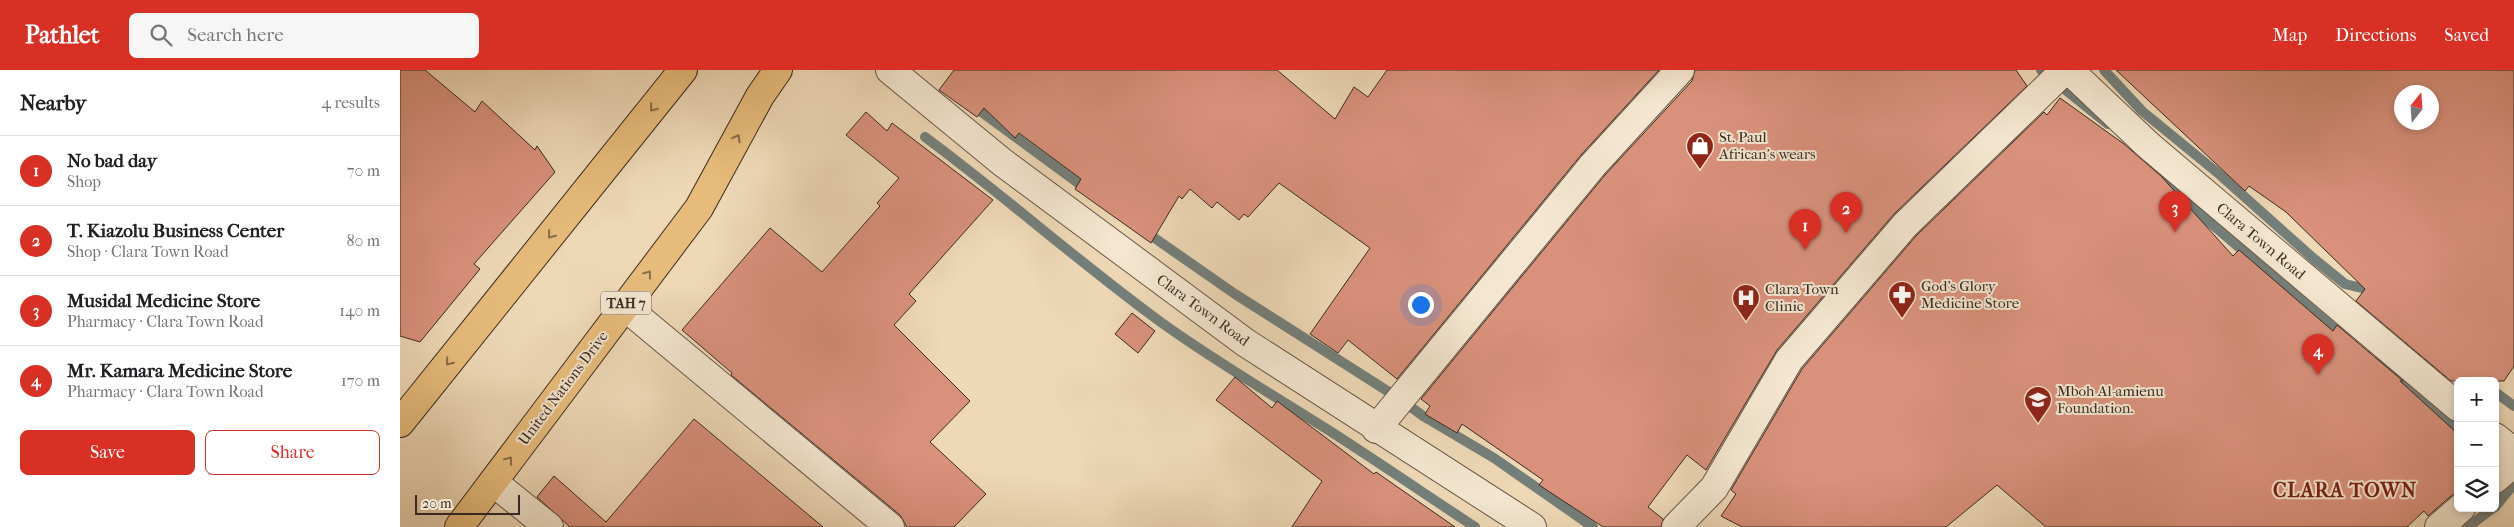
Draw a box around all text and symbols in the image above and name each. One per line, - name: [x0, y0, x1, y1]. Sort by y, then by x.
- search box: [129, 13, 479, 58]
- text: Pathlet: [25, 21, 99, 49]
- icon: search: [147, 21, 175, 49]
- text: Search here: [187, 24, 284, 46]
- text: Map: [2273, 25, 2307, 46]
- text: Directions: [2335, 25, 2416, 46]
- text: Saved: [2444, 25, 2489, 46]
- north arrow: [2394, 85, 2439, 130]
- text: Nearby: [20, 91, 86, 115]
- text: 4 results: [322, 93, 380, 112]
- one-way arrow: [650, 102, 658, 111]
- place label: St. Paul African's wears: [1718, 128, 1816, 163]
- shop icon: St. Paul African's wears: [1685, 131, 1715, 170]
- one-way arrow: [731, 135, 741, 144]
- text: No bad day: [67, 150, 157, 172]
- text: 1: [33, 161, 39, 180]
- text: 70 m: [347, 161, 380, 180]
- text: Shop: [67, 172, 101, 191]
- pin: 3: [2159, 191, 2191, 232]
- pin: 2: [1830, 192, 1862, 233]
- street label: Clara Town Road: [2213, 199, 2310, 284]
- pin: 1: [1789, 209, 1821, 250]
- text: T. Kiazolu Business Center: [67, 220, 284, 242]
- one-way arrow: [548, 229, 557, 239]
- text: 2: [32, 231, 40, 250]
- text: 80 m: [346, 231, 380, 250]
- text: Shop · Clara Town Road: [67, 242, 229, 261]
- street label: Clara Town Road: [1153, 270, 1254, 350]
- one-way arrow: [643, 271, 651, 280]
- place label: God's Glory Medicine Store: [1921, 277, 2020, 312]
- place label: Clara Town Clinic: [1765, 280, 1839, 315]
- pharmacy icon: God's Glory Medicine Store: [1887, 280, 1917, 319]
- hospital icon: Clara Town Clinic: [1731, 283, 1761, 322]
- text: Musidal Medicine Store: [67, 290, 260, 312]
- road number: TAH 7: [601, 292, 651, 314]
- your location: [1408, 292, 1434, 318]
- text: 3: [33, 301, 39, 320]
- text: 140 m: [339, 301, 380, 320]
- text: Pharmacy · Clara Town Road: [67, 312, 264, 331]
- street label: United Nations Drive: [514, 327, 612, 449]
- pin: 4: [2302, 334, 2334, 375]
- one-way arrow: [446, 356, 455, 365]
- text: Mr. Kamara Medicine Store: [67, 360, 292, 382]
- text: 4: [31, 371, 41, 390]
- text: 170 m: [341, 371, 380, 390]
- map controls: [2454, 377, 2499, 512]
- button: +: [2454, 377, 2499, 422]
- text: Pharmacy · Clara Town Road: [67, 382, 264, 401]
- place label: Mboh Al-amienu Foundation.: [2057, 382, 2164, 417]
- school or university icon: Mboh Al-amienu Foundation.: [2023, 385, 2053, 424]
- button: −: [2454, 422, 2499, 467]
- button: Save: [20, 430, 195, 475]
- button: Share: [205, 430, 380, 475]
- one-way arrow: [504, 457, 512, 466]
- button: layers: [2454, 467, 2499, 512]
- district label: CLARA TOWN: [2273, 479, 2417, 502]
- scale bar: [415, 492, 520, 515]
- text: 20 m: [422, 495, 452, 512]

